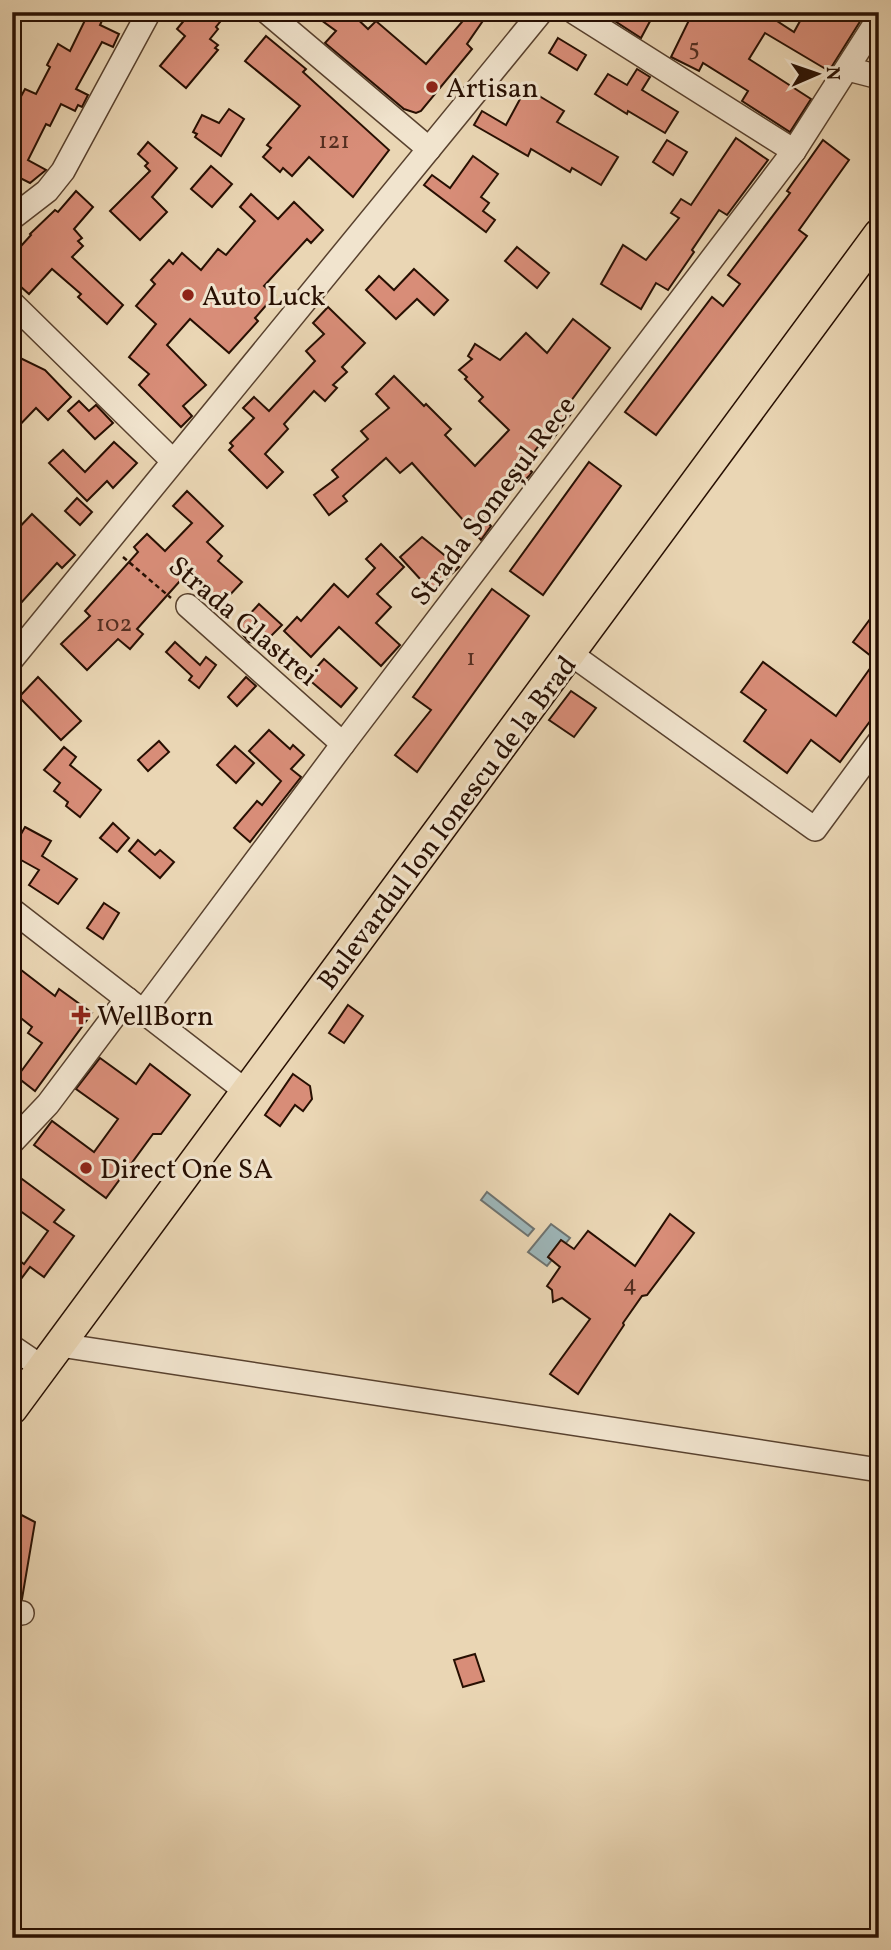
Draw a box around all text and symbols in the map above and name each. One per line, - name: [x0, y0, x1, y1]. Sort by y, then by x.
- house number: 5: [688, 32, 700, 66]
- north arrow: [782, 38, 852, 108]
- text: N: [819, 66, 845, 81]
- place label: Artisan: [446, 70, 538, 109]
- marker: Artisan: [424, 79, 440, 95]
- house number: 121: [318, 125, 350, 159]
- place label: Auto Luck: [202, 278, 326, 317]
- marker: Auto Luck: [180, 287, 196, 303]
- street label: Strada Someșul Rece: [402, 388, 586, 615]
- street label: Strada Glastrei: [159, 548, 326, 696]
- house number: 102: [96, 608, 132, 642]
- house number: 1: [466, 642, 476, 676]
- street label: Bulevardul Ion Ionescu de la Brad: [309, 648, 587, 999]
- place label: WellBorn: [97, 998, 214, 1037]
- marker: WellBorn: [71, 1005, 91, 1025]
- place label: Direct One SA: [100, 1151, 273, 1190]
- marker: Direct One SA: [78, 1160, 94, 1176]
- house number: 4: [623, 1268, 637, 1302]

